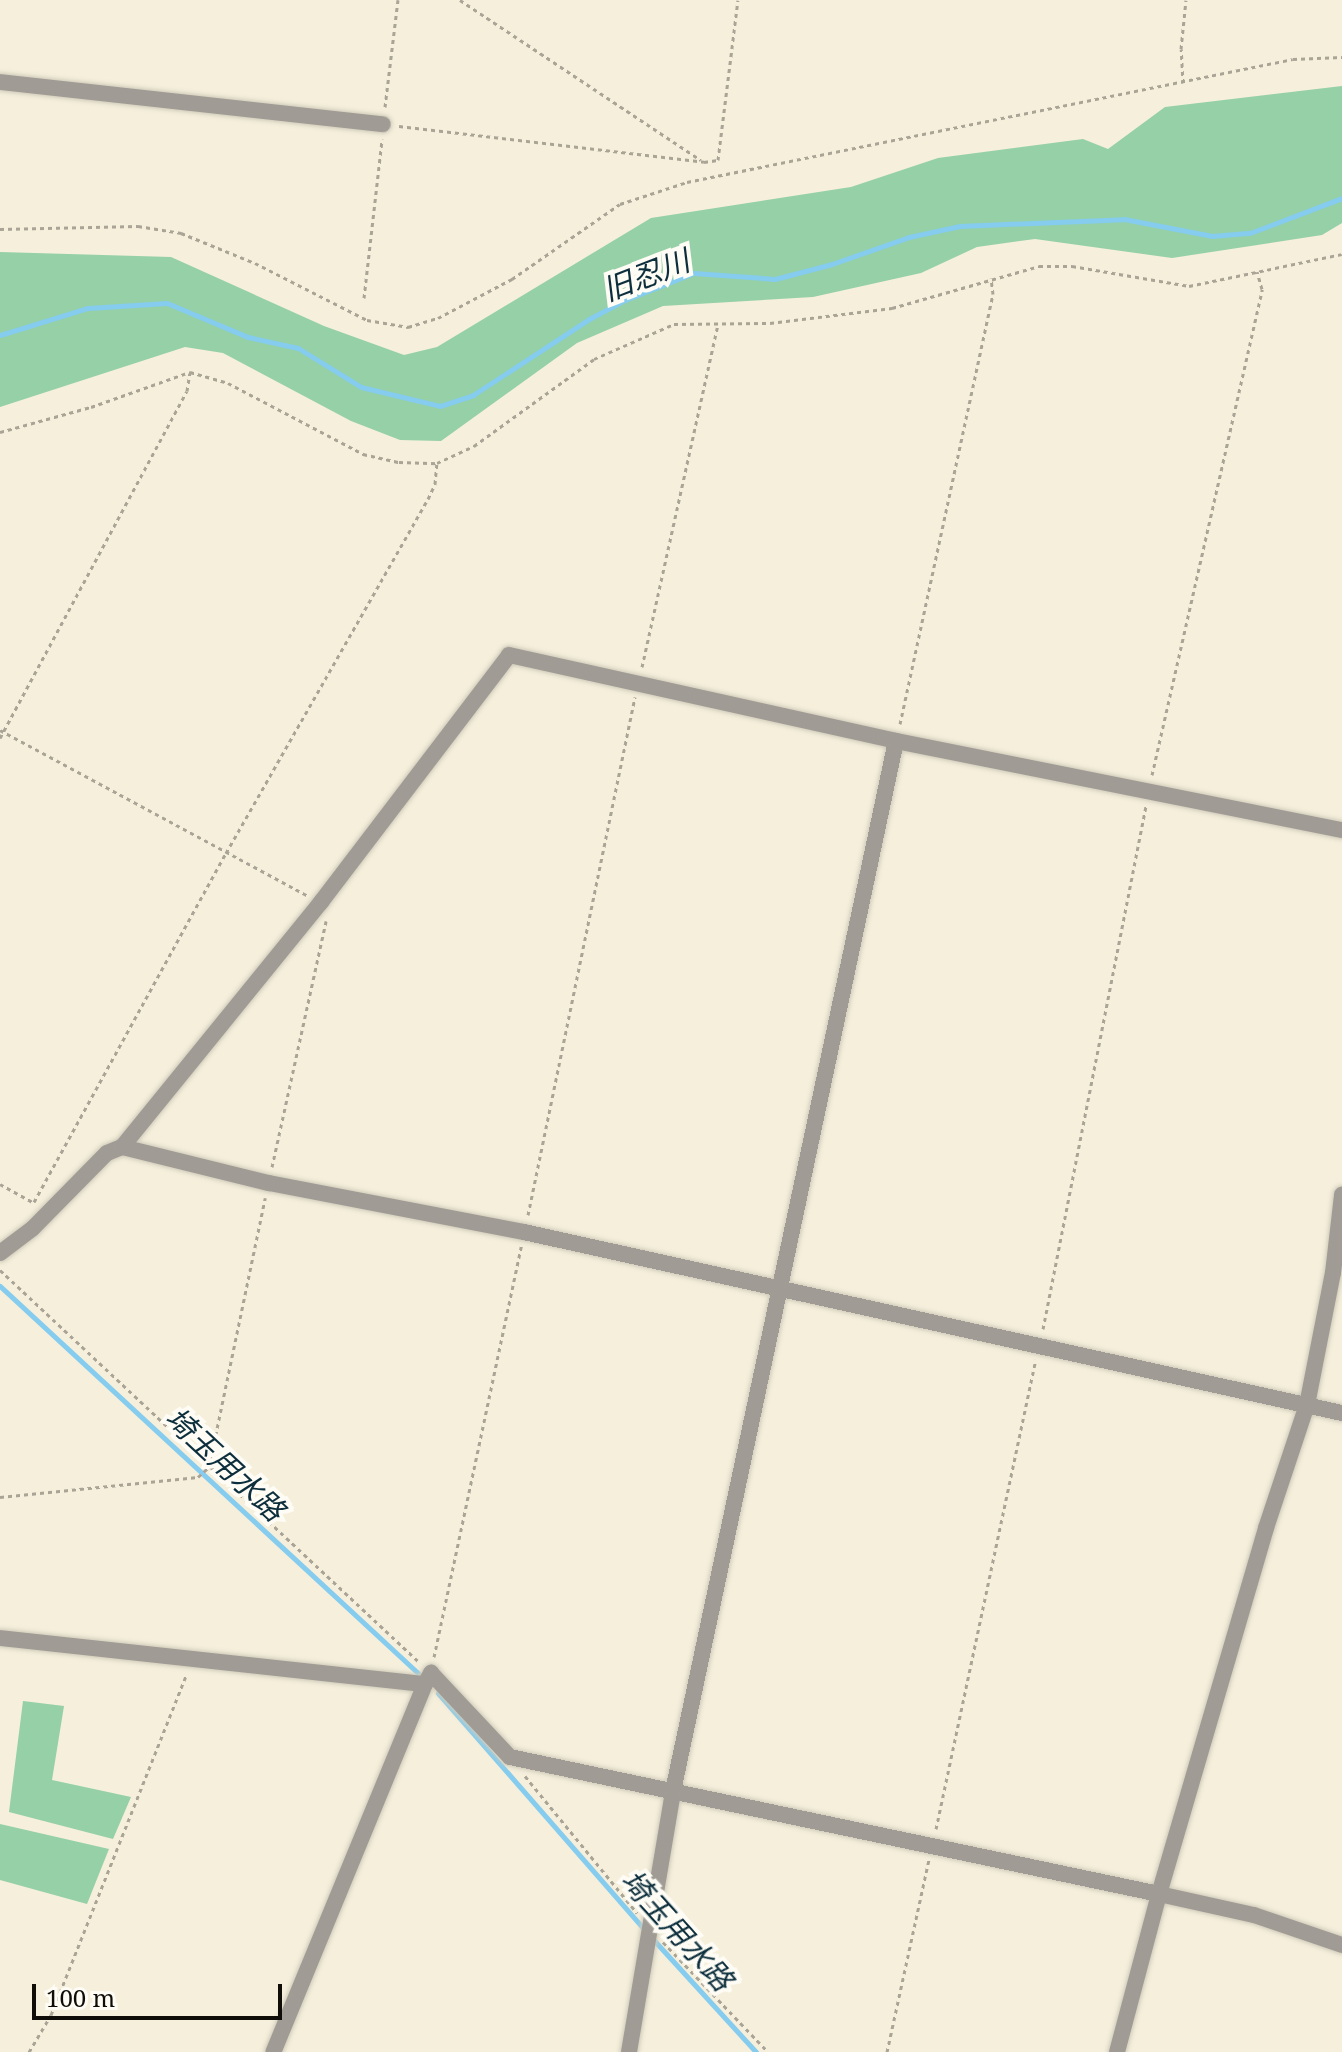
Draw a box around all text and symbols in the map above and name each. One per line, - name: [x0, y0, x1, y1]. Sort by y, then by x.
- water label: 旧忍川: [598, 242, 694, 308]
- water label: 埼玉用水路: [158, 1400, 292, 1528]
- water label: 埼玉用水路: [613, 1862, 741, 1998]
- scale bar: [36, 1968, 286, 2018]
- text: 100 m: [46, 1981, 115, 2014]

